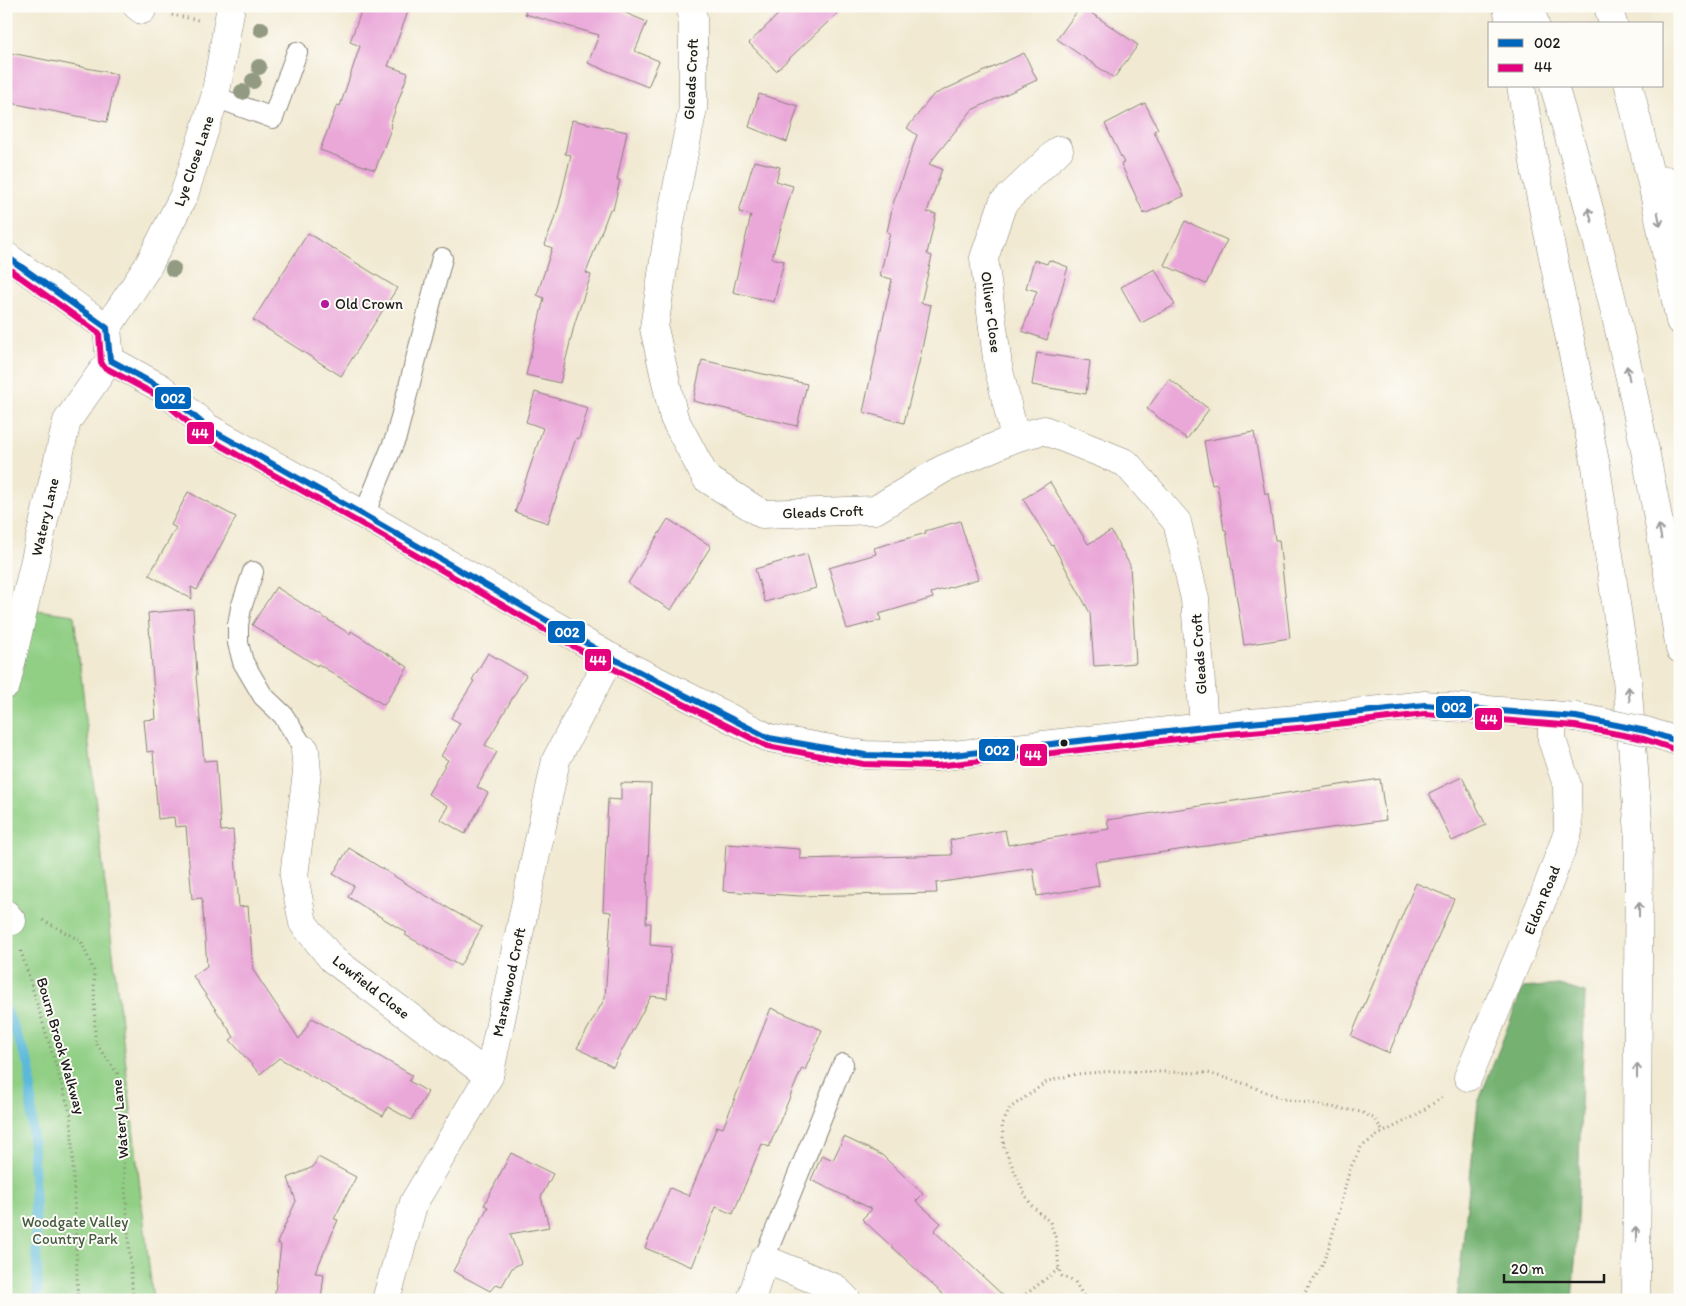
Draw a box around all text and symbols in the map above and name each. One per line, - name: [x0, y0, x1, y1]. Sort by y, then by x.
- legend: [1488, 22, 1664, 88]
- text: 002: [1534, 34, 1560, 52]
- street label: Gleads Croft: [680, 38, 702, 120]
- text: 44: [1534, 58, 1552, 76]
- street label: Lye Close Lane: [170, 113, 218, 209]
- one-way arrow: [1584, 207, 1594, 223]
- one-way arrow: [1655, 211, 1664, 227]
- street label: Olliver Close: [977, 270, 1005, 354]
- place label: Old Crown: [335, 295, 403, 313]
- marker: Old Crown: [319, 298, 331, 310]
- one-way arrow: [1623, 365, 1633, 381]
- line badge: 002: [154, 386, 192, 410]
- text: 002: [161, 390, 186, 407]
- line badge: 44: [186, 421, 215, 445]
- text: 44: [192, 425, 209, 442]
- street label: Watery Lane: [27, 476, 63, 558]
- street label: Gleads Croft: [782, 502, 864, 522]
- one-way arrow: [1655, 524, 1665, 540]
- street label: Gleads Croft: [1187, 613, 1211, 695]
- line badge: 002: [547, 620, 586, 644]
- text: 002: [555, 624, 580, 641]
- line badge: 44: [584, 648, 612, 672]
- text: 44: [590, 652, 607, 669]
- one-way arrow: [1624, 686, 1633, 702]
- line badge: 002: [1435, 695, 1473, 719]
- text: 002: [1442, 699, 1467, 716]
- line badge: 44: [1474, 707, 1503, 731]
- text: 44: [1481, 711, 1498, 728]
- line badge: 002: [978, 738, 1016, 762]
- unlabelled marker: [1059, 738, 1069, 748]
- text: 002: [985, 742, 1010, 759]
- line badge: 44: [1019, 743, 1048, 767]
- text: 44: [1025, 747, 1042, 764]
- street label: Eldon Road: [1520, 862, 1564, 937]
- one-way arrow: [1634, 901, 1644, 917]
- street label: Marshwood Croft: [489, 926, 529, 1038]
- street label: Lowfield Close: [329, 951, 413, 1023]
- street label: Bourn Brook Walkway: [33, 975, 89, 1117]
- one-way arrow: [1633, 1063, 1642, 1079]
- street label: Watery Lane: [108, 1078, 132, 1160]
- park label: Woodgate Valley Country Park: [22, 1213, 128, 1248]
- one-way arrow: [1631, 1226, 1641, 1242]
- scale bar: [1504, 1251, 1604, 1283]
- text: 20 m: [1511, 1260, 1545, 1278]

